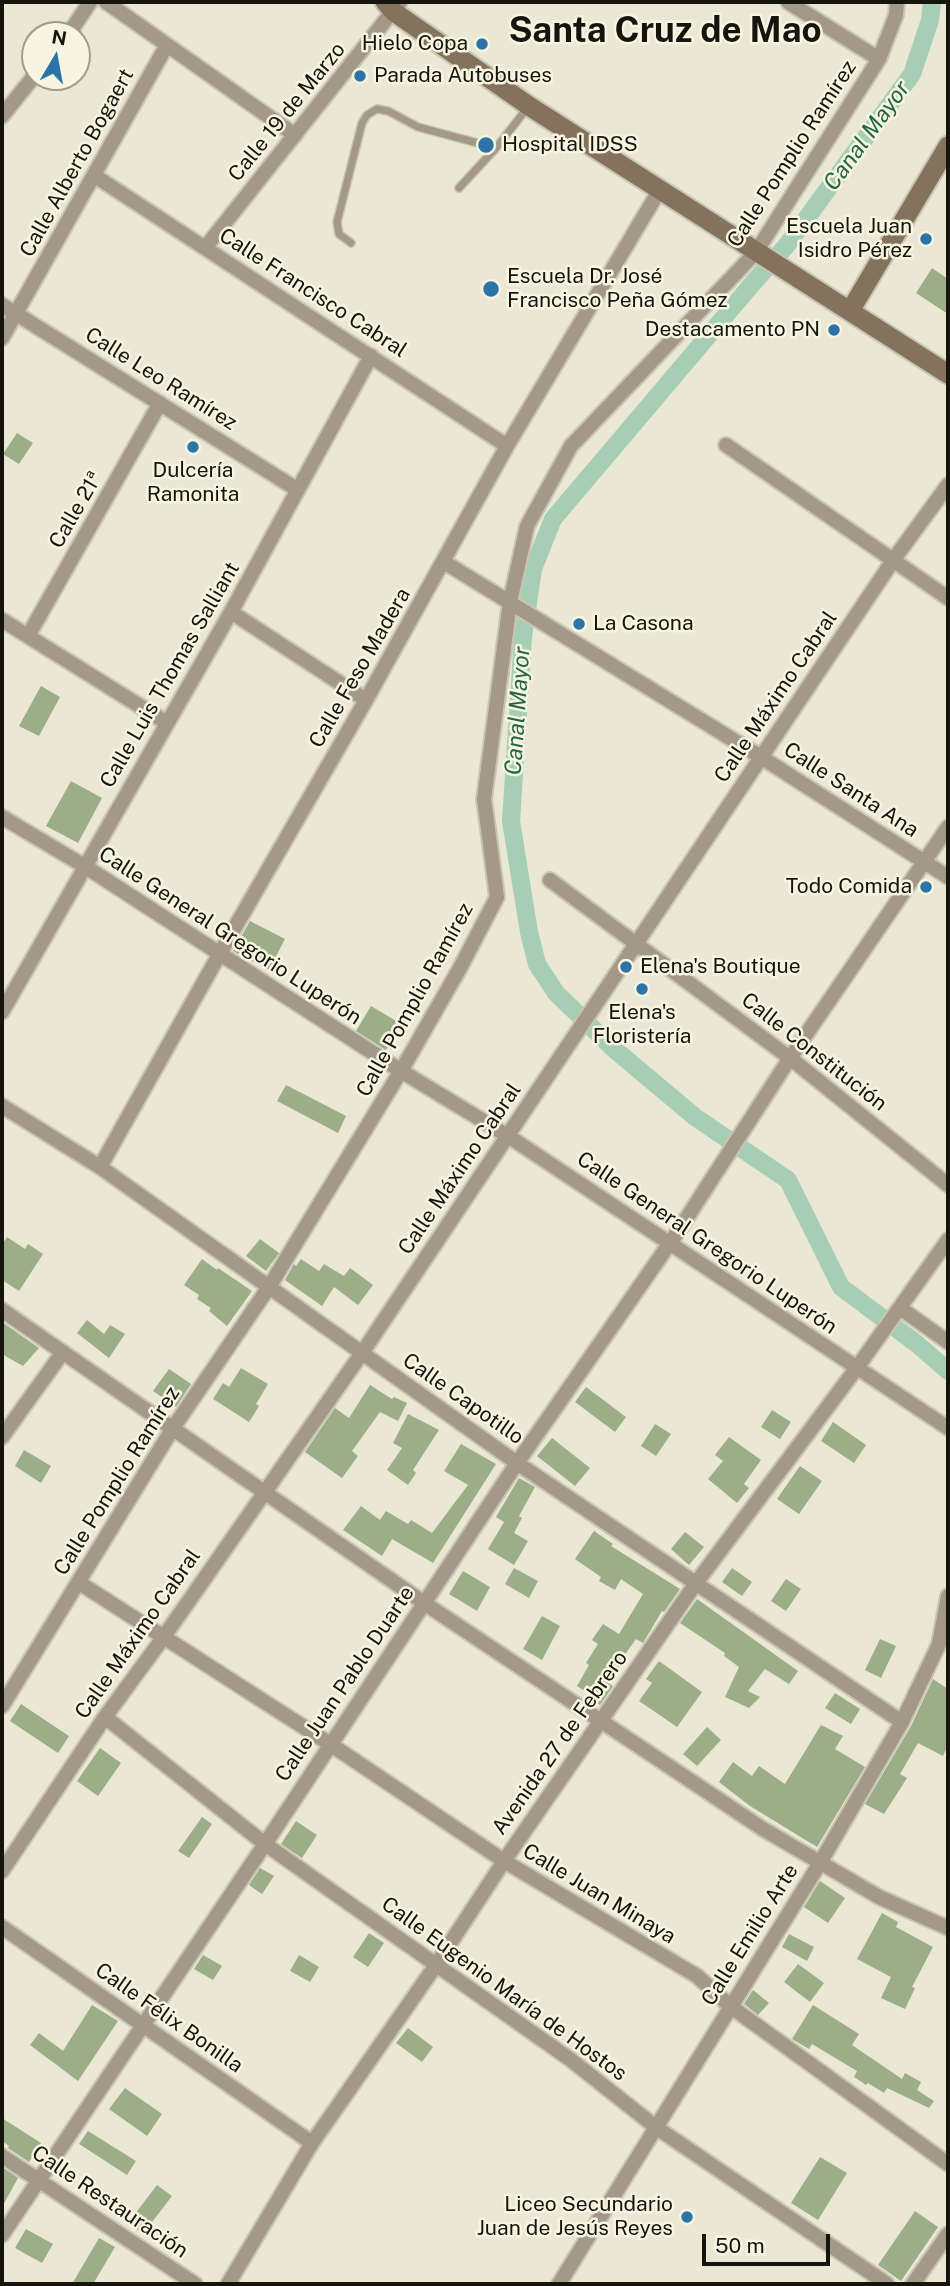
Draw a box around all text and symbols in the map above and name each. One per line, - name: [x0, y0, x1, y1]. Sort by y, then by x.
- district label: Santa Cruz de Mao: [508, 10, 822, 52]
- north arrow: [21, 21, 91, 91]
- text: N: [50, 25, 69, 49]
- place label: Hielo Copa: [362, 31, 468, 57]
- marker: Hielo Copa: [474, 36, 490, 52]
- street label: Calle 19 de Marzo: [223, 37, 351, 187]
- street label: Calle Pomplio Ramírez: [722, 56, 862, 252]
- place label: Parada Autobuses: [374, 63, 552, 89]
- street label: Calle Alberto Bogaert: [15, 64, 139, 262]
- marker: Parada Autobuses: [352, 68, 368, 84]
- water label: Canal Mayor: [818, 76, 916, 196]
- place label: Hospital IDSS: [502, 132, 638, 158]
- marker: Hospital IDSS: [476, 135, 496, 155]
- place label: Escuela Juan Isidro Pérez: [786, 214, 912, 264]
- street label: Calle Francisco Cabral: [215, 223, 411, 363]
- marker: Escuela Juan Isidro Pérez: [918, 231, 934, 247]
- place label: Escuela Dr. José Francisco Peña Gómez: [507, 264, 728, 314]
- marker: Escuela Dr. José Francisco Peña Gómez: [481, 279, 501, 299]
- place label: Destacamento PN: [645, 317, 820, 343]
- street label: Calle Leo Ramírez: [80, 322, 242, 436]
- marker: Destacamento PN: [826, 322, 842, 338]
- marker: Dulcería Ramonita: [185, 439, 201, 455]
- place label: Dulcería Ramonita: [147, 458, 239, 508]
- street label: Calle 21ª: [44, 467, 108, 553]
- street label: Calle Luis Thomas Salliant: [95, 558, 245, 792]
- street label: Calle Feso Madera: [304, 584, 416, 752]
- street label: Calle Máximo Cabral: [709, 607, 843, 787]
- place label: La Casona: [593, 611, 694, 637]
- marker: La Casona: [571, 616, 587, 632]
- water label: Canal Mayor: [500, 646, 536, 776]
- street label: Calle Santa Ana: [779, 737, 923, 843]
- street label: Calle General Gregorio Luperón: [94, 842, 366, 1030]
- place label: Todo Comida: [786, 874, 912, 900]
- marker: Todo Comida: [918, 879, 934, 895]
- street label: Calle Pomplio Ramírez: [351, 899, 479, 1101]
- place label: Elena's Boutique: [640, 954, 801, 980]
- marker: Elena's Boutique: [618, 959, 634, 975]
- marker: Elena's Floristería: [634, 981, 650, 997]
- street label: Calle Constitución: [736, 987, 892, 1117]
- place label: Elena's Floristería: [593, 1000, 691, 1050]
- street label: Calle Máximo Cabral: [393, 1079, 527, 1259]
- street label: Calle General Gregorio Luperón: [572, 1146, 842, 1340]
- street label: Calle Capotillo: [398, 1348, 528, 1450]
- street label: Calle Pomplio Ramírez: [49, 1382, 185, 1580]
- street label: Calle Máximo Cabral: [70, 1544, 206, 1724]
- street label: Calle Juan Pablo Duarte: [270, 1582, 420, 1786]
- street label: Avenida 27 de Febrero: [487, 1646, 633, 1840]
- street label: Calle Juan Minaya: [518, 1838, 680, 1950]
- street label: Calle Emilio Arte: [696, 1860, 804, 2010]
- street label: Calle Eugenio María de Hostos: [376, 1892, 632, 2086]
- street label: Calle Félix Bonilla: [90, 1958, 248, 2078]
- street label: Calle Restauración: [27, 2140, 193, 2264]
- place label: Liceo Secundario Juan de Jesús Reyes: [477, 2192, 673, 2242]
- marker: Liceo Secundario Juan de Jesús Reyes: [679, 2209, 695, 2225]
- scale bar: [705, 2220, 833, 2264]
- text: 50 m: [715, 2233, 765, 2258]

